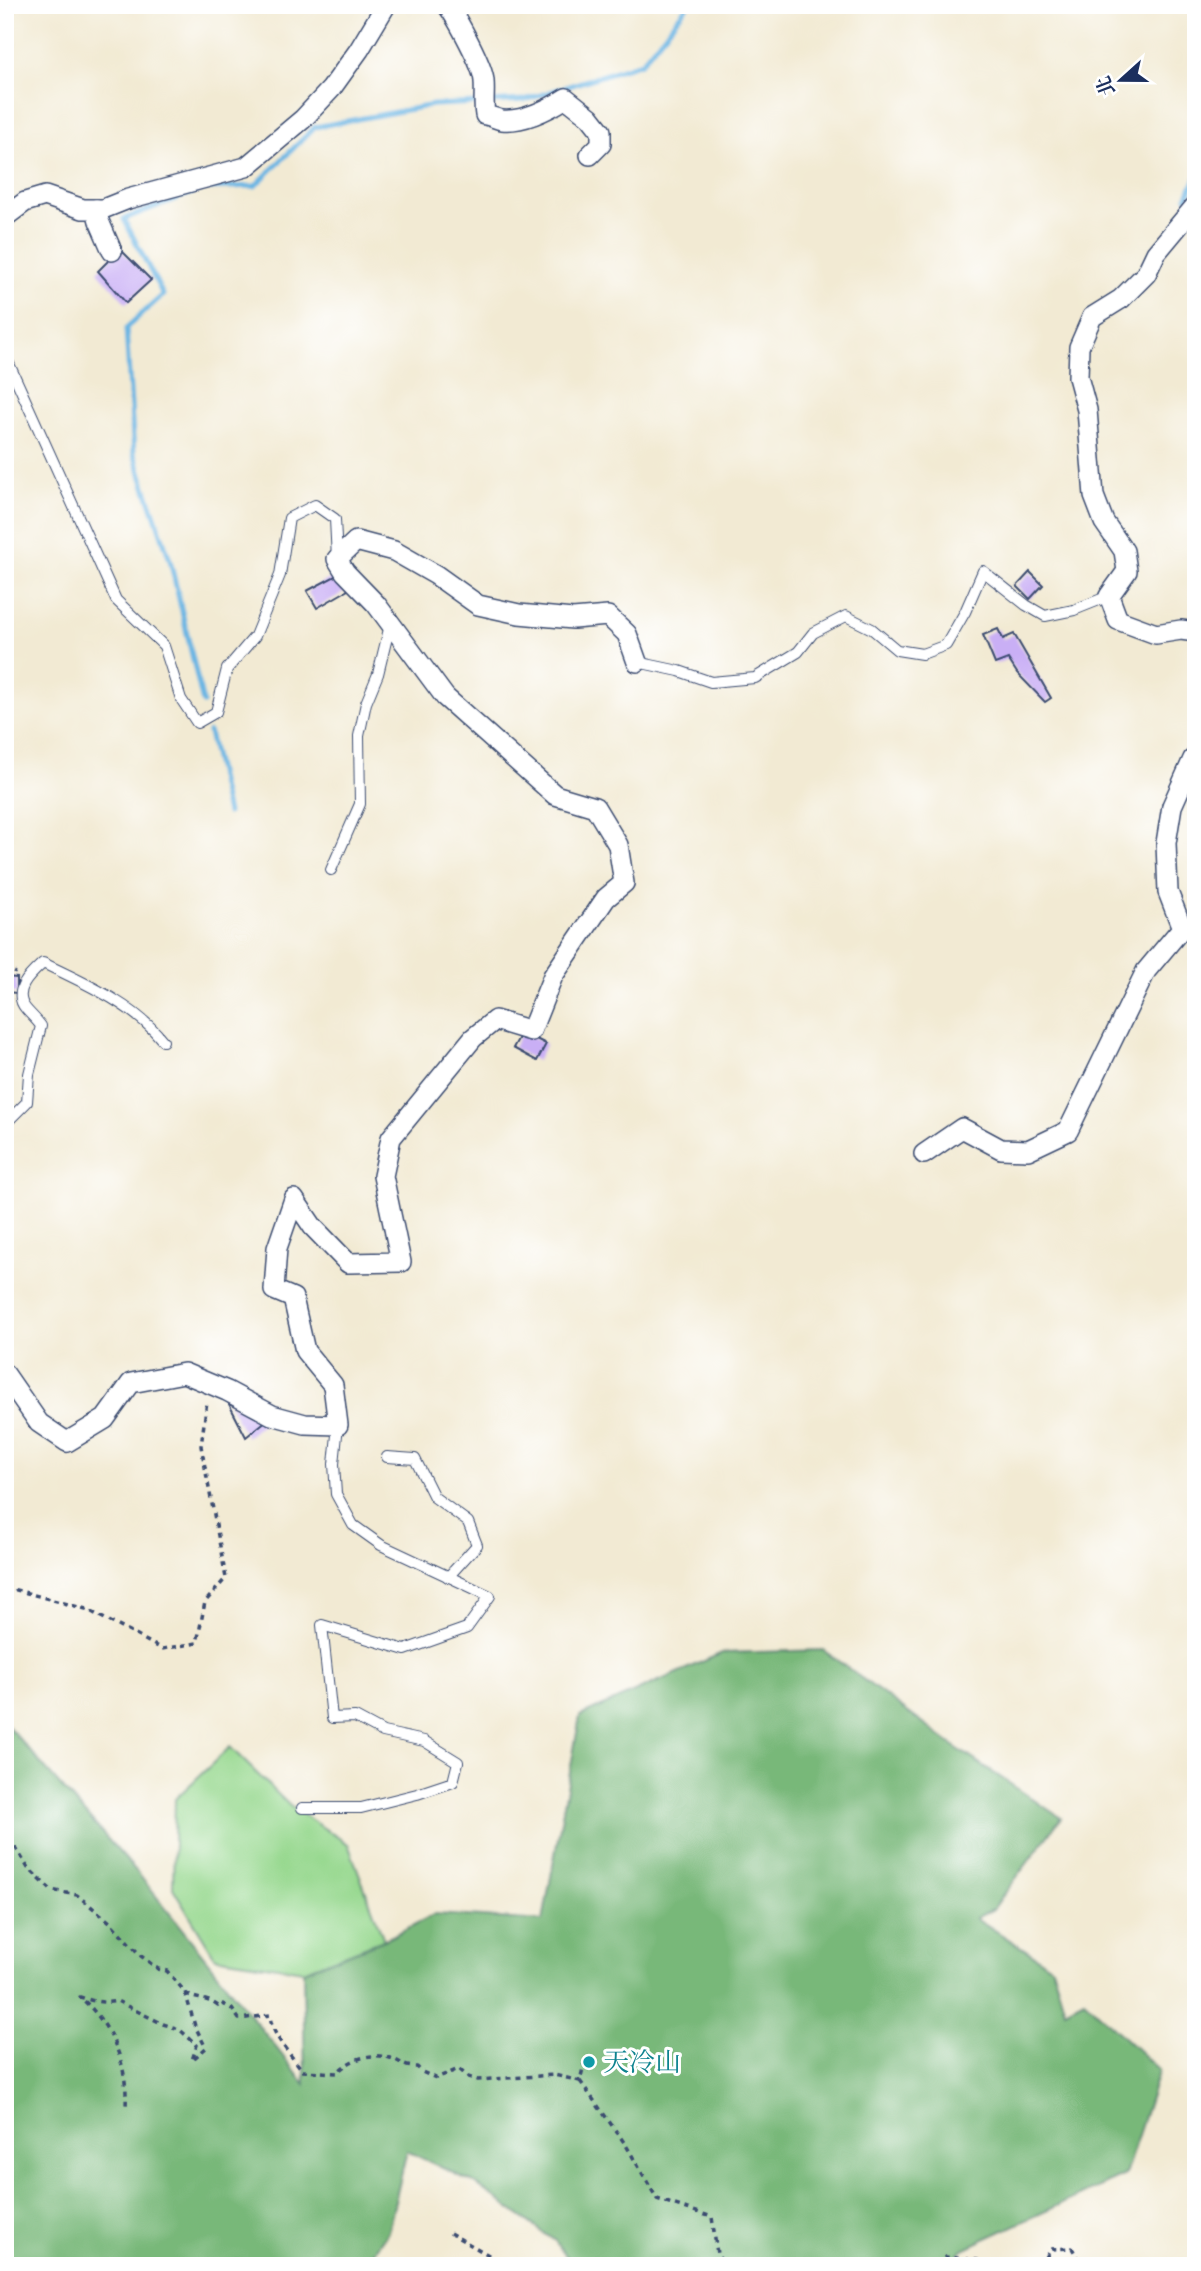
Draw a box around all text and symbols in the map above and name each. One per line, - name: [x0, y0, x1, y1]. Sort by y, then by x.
- north arrow: [1086, 46, 1156, 116]
- text: 北: [1091, 72, 1122, 99]
- place label: 天冷山: [603, 2045, 681, 2080]
- marker: 天冷山: [581, 2054, 597, 2070]

